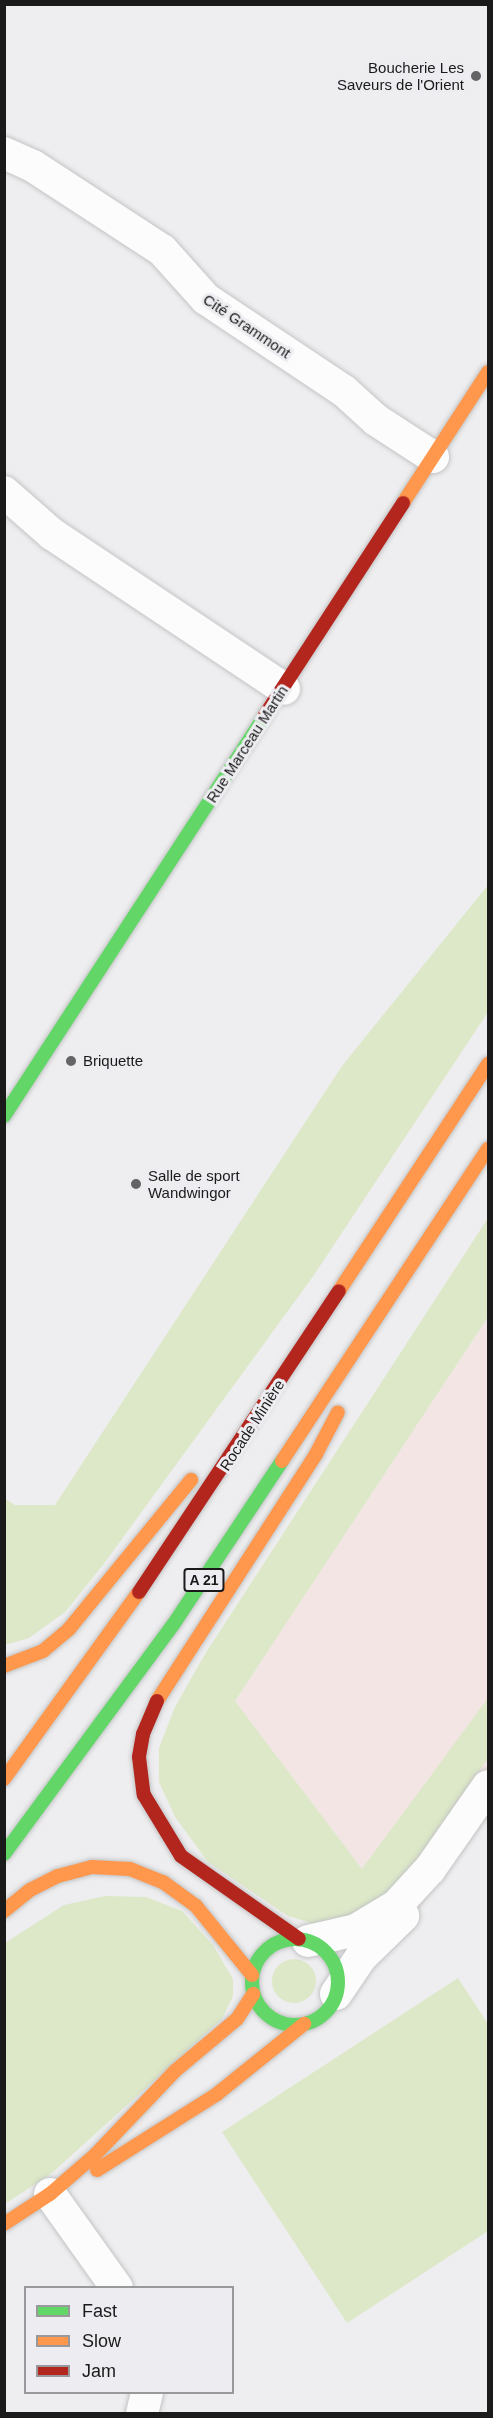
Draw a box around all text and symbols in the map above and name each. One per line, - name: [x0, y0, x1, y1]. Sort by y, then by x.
- place label: Boucherie Les Saveurs de l'Orient: [337, 58, 464, 93]
- marker: Boucherie Les Saveurs de l'Orient: [469, 69, 483, 83]
- street label: Cité Grammont: [200, 290, 294, 362]
- street label: Rue Marceau Martin: [202, 682, 292, 806]
- place label: Briquette: [83, 1052, 143, 1070]
- marker: Briquette: [64, 1054, 78, 1068]
- place label: Salle de sport Wandwingor: [148, 1166, 240, 1201]
- marker: Salle de sport Wandwingor: [129, 1177, 143, 1191]
- street label: Rocade Minière: [216, 1376, 288, 1474]
- road number: A 21: [183, 1569, 225, 1591]
- legend: [24, 2286, 234, 2394]
- text: Fast: [82, 2301, 117, 2321]
- text: Slow: [82, 2331, 121, 2351]
- text: Jam: [82, 2361, 116, 2381]

